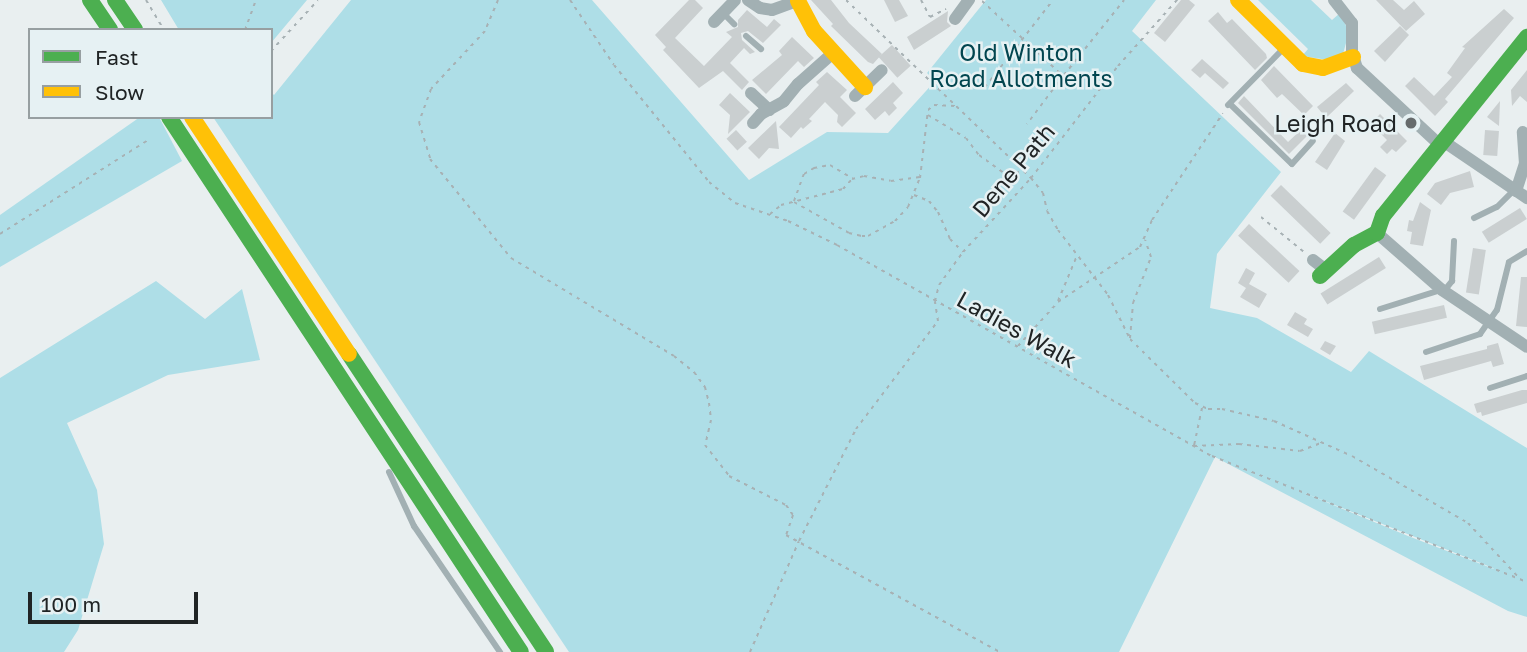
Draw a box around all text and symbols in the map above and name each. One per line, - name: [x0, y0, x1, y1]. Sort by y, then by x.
- legend: [28, 28, 273, 119]
- park label: Old Winton Road Allotments: [929, 38, 1113, 92]
- text: Fast: [95, 44, 138, 70]
- text: Slow: [95, 79, 144, 105]
- place label: Leigh Road: [1274, 109, 1397, 137]
- marker: Leigh Road: [1403, 115, 1419, 131]
- street label: Dene Path: [966, 118, 1060, 222]
- street label: Ladies Walk: [952, 285, 1082, 373]
- scale bar: [32, 578, 201, 622]
- text: 100 m: [41, 591, 101, 617]

